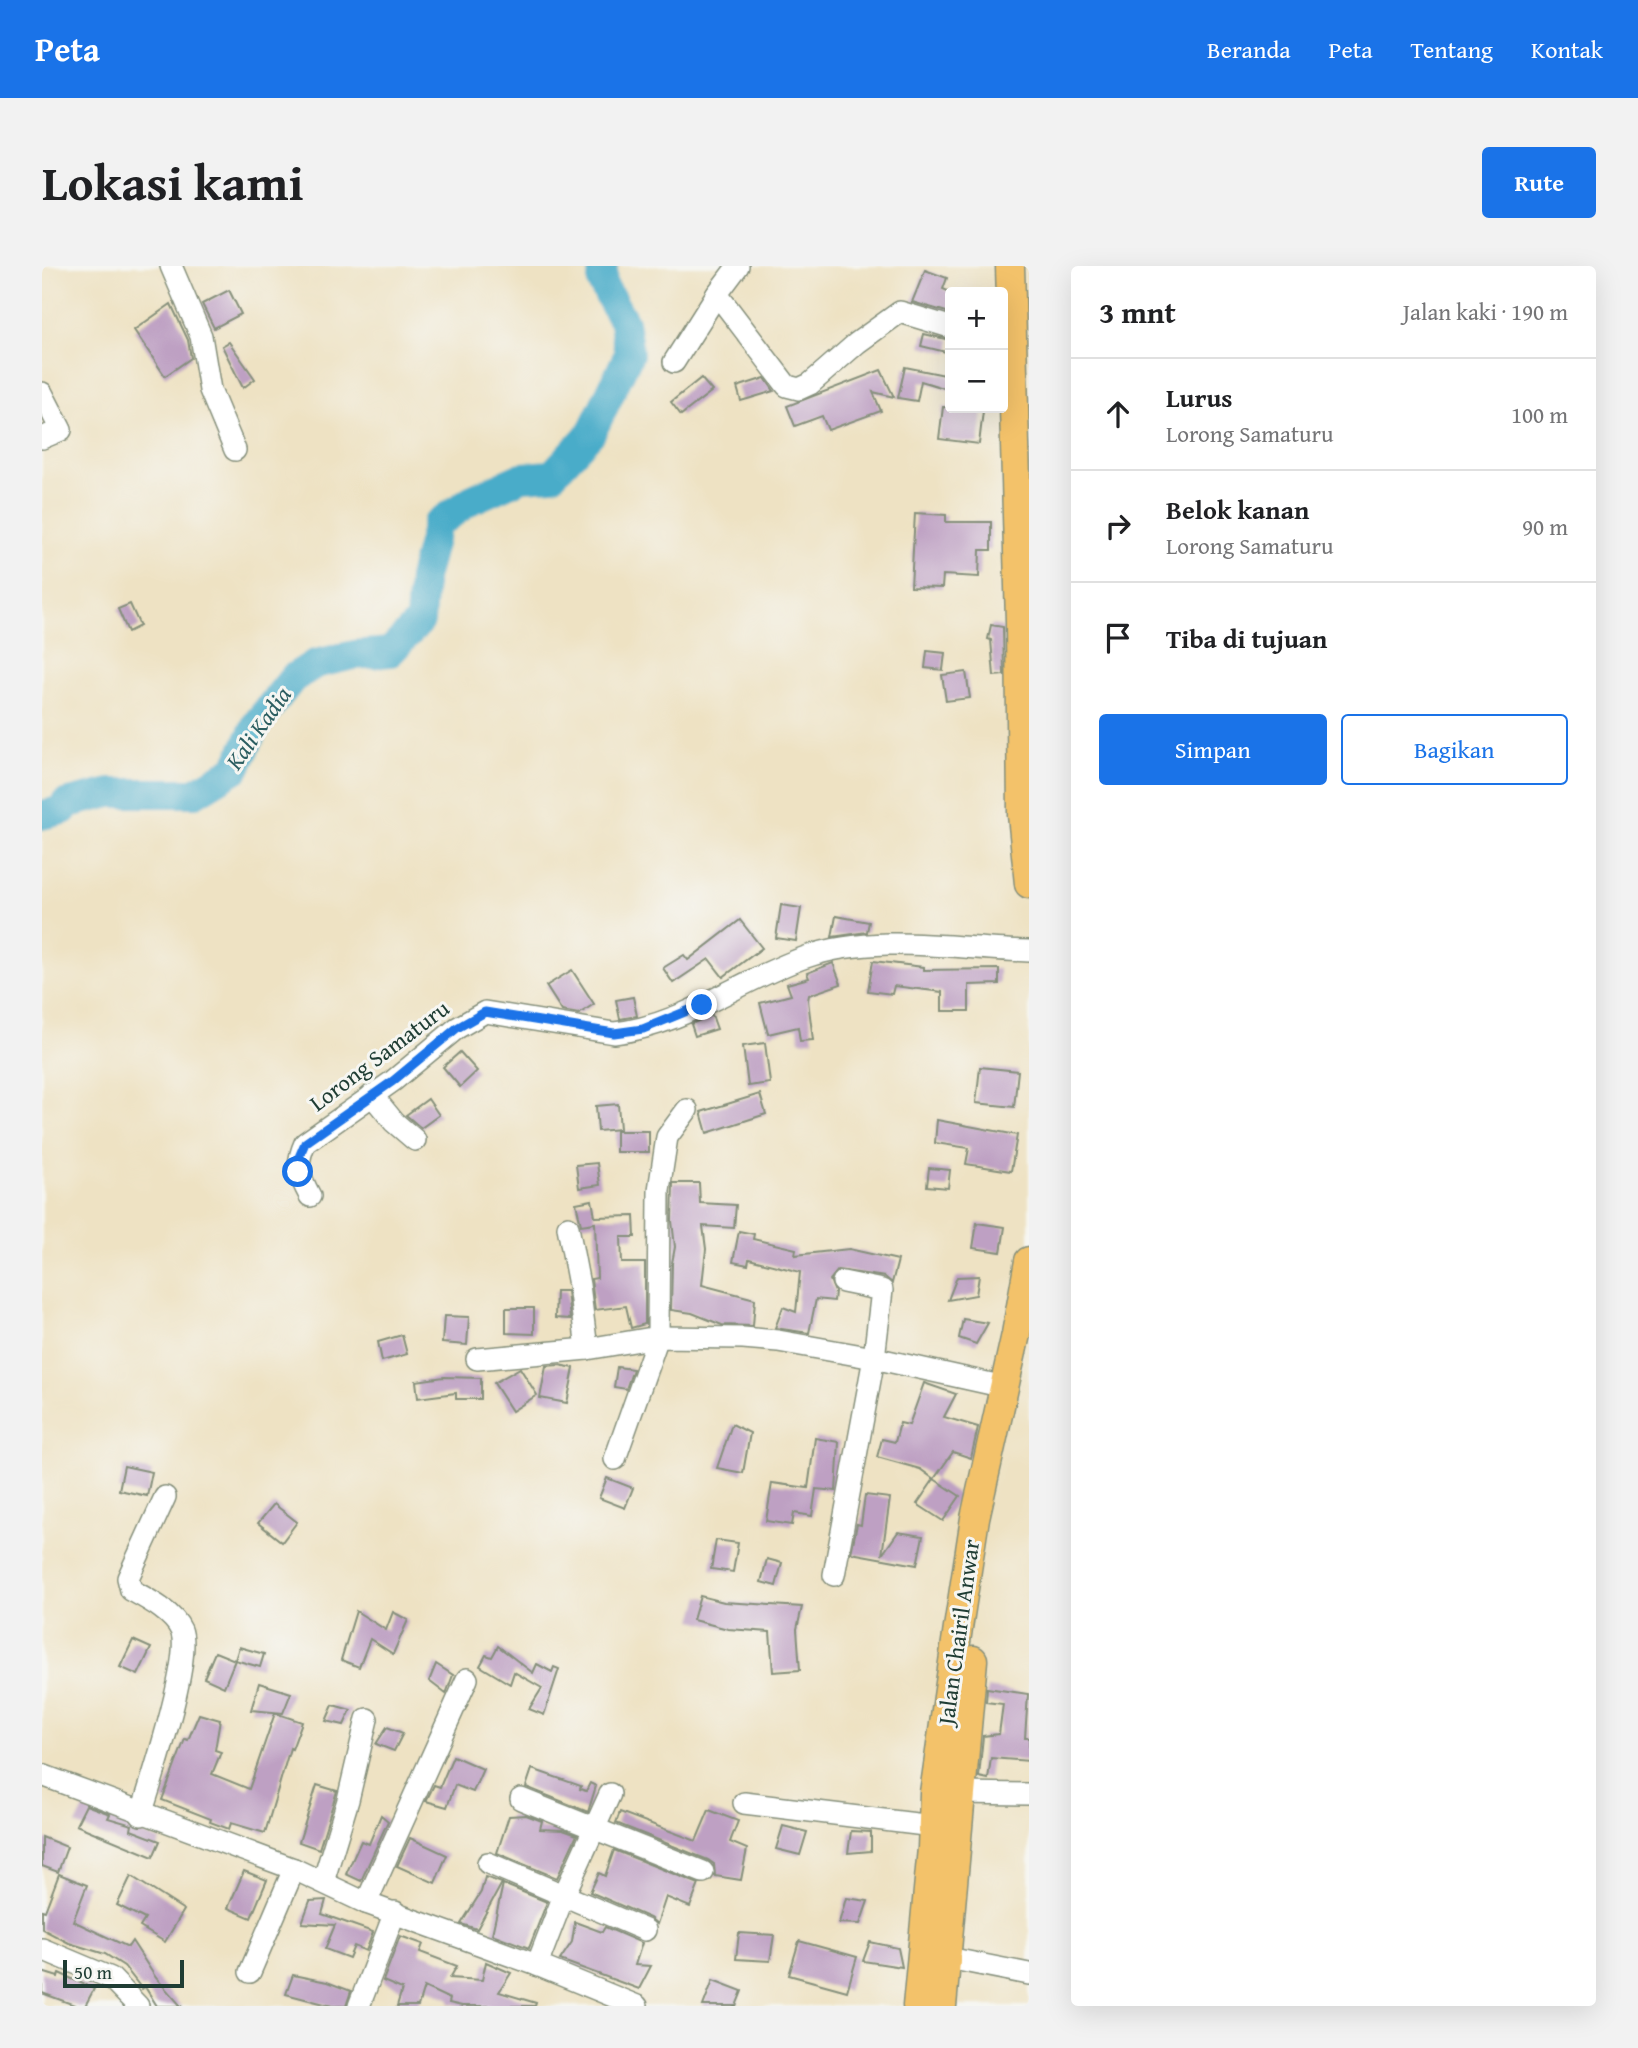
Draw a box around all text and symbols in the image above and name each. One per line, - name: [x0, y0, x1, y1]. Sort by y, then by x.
- text: Peta: [35, 25, 100, 73]
- text: Beranda: [1207, 32, 1291, 67]
- text: Peta: [1329, 32, 1373, 67]
- text: Tentang: [1411, 32, 1493, 67]
- text: Kontak: [1531, 32, 1603, 67]
- text: Lokasi kami: [42, 146, 304, 218]
- button: Rute: [1482, 147, 1596, 218]
- map controls: [945, 287, 1008, 413]
- button: +: [945, 287, 1008, 350]
- text: 3 mnt: [1099, 290, 1176, 334]
- text: Jalan kaki · 190 m: [1403, 295, 1568, 328]
- button: −: [945, 350, 1008, 413]
- text: Lurus: [1166, 378, 1232, 417]
- icon: ahead: [1099, 395, 1137, 433]
- text: 100 m: [1511, 398, 1568, 431]
- text: Lorong Samaturu: [1166, 417, 1333, 450]
- text: Belok kanan: [1166, 490, 1309, 529]
- icon: right: [1099, 507, 1137, 545]
- text: 90 m: [1522, 510, 1568, 543]
- text: Lorong Samaturu: [1166, 529, 1333, 562]
- icon: arrive: [1099, 619, 1137, 657]
- text: Tiba di tujuan: [1166, 619, 1327, 658]
- water label: Kali Kadia: [216, 679, 299, 777]
- button: Simpan: [1099, 714, 1327, 785]
- button: Bagikan: [1341, 714, 1568, 785]
- route end: [686, 989, 717, 1020]
- street label: Lorong Samaturu: [302, 991, 456, 1119]
- route start: [282, 1156, 313, 1187]
- street label: Jalan Chairil Anwar: [928, 1537, 987, 1730]
- scale bar: [63, 1957, 184, 1989]
- text: 50 m: [74, 1958, 112, 1986]

